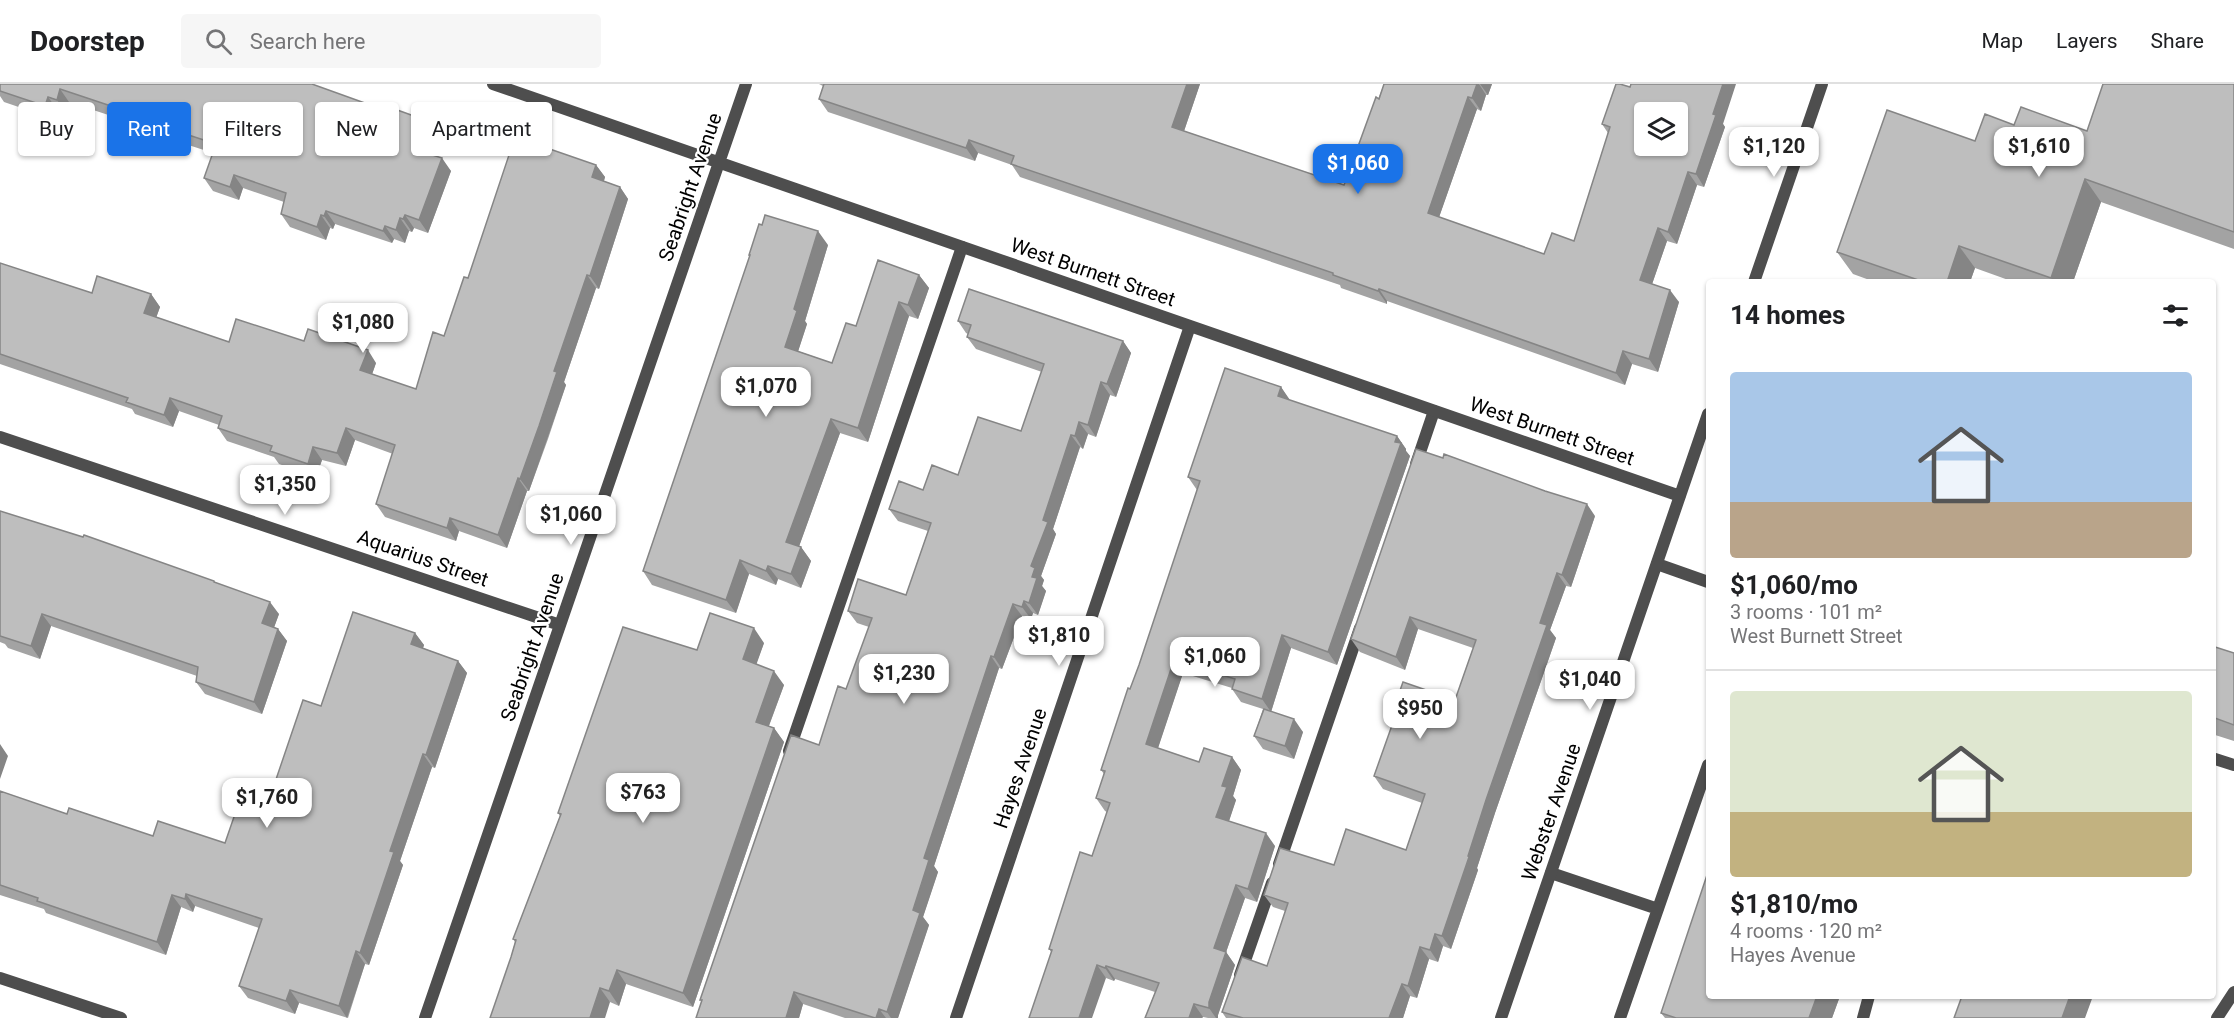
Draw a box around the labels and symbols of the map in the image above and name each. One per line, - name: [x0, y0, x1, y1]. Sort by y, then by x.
- street label: Seabright Avenue: [653, 110, 727, 264]
- pin: $1,120: [1725, 127, 1823, 178]
- pin: $1,610: [1990, 127, 2088, 178]
- pin: $1,060: [1309, 144, 1407, 195]
- street label: West Burnett Street: [1007, 233, 1179, 311]
- pin: $1,080: [314, 303, 412, 354]
- pin: $1,070: [717, 367, 815, 418]
- street label: West Burnett Street: [1466, 392, 1638, 470]
- pin: $1,350: [236, 465, 334, 516]
- pin: $1,060: [522, 495, 620, 546]
- street label: Aquarius Street: [354, 524, 492, 592]
- street label: Seabright Avenue: [495, 570, 569, 724]
- pin: $1,810: [1010, 616, 1108, 667]
- pin: $1,060: [1166, 637, 1264, 688]
- pin: $1,230: [855, 654, 953, 705]
- pin: $1,040: [1541, 660, 1639, 711]
- pin: $950: [1384, 689, 1456, 740]
- street label: Hayes Avenue: [988, 705, 1052, 831]
- street label: Webster Avenue: [1516, 740, 1586, 884]
- pin: $763: [607, 773, 679, 824]
- pin: $1,760: [218, 778, 316, 829]

